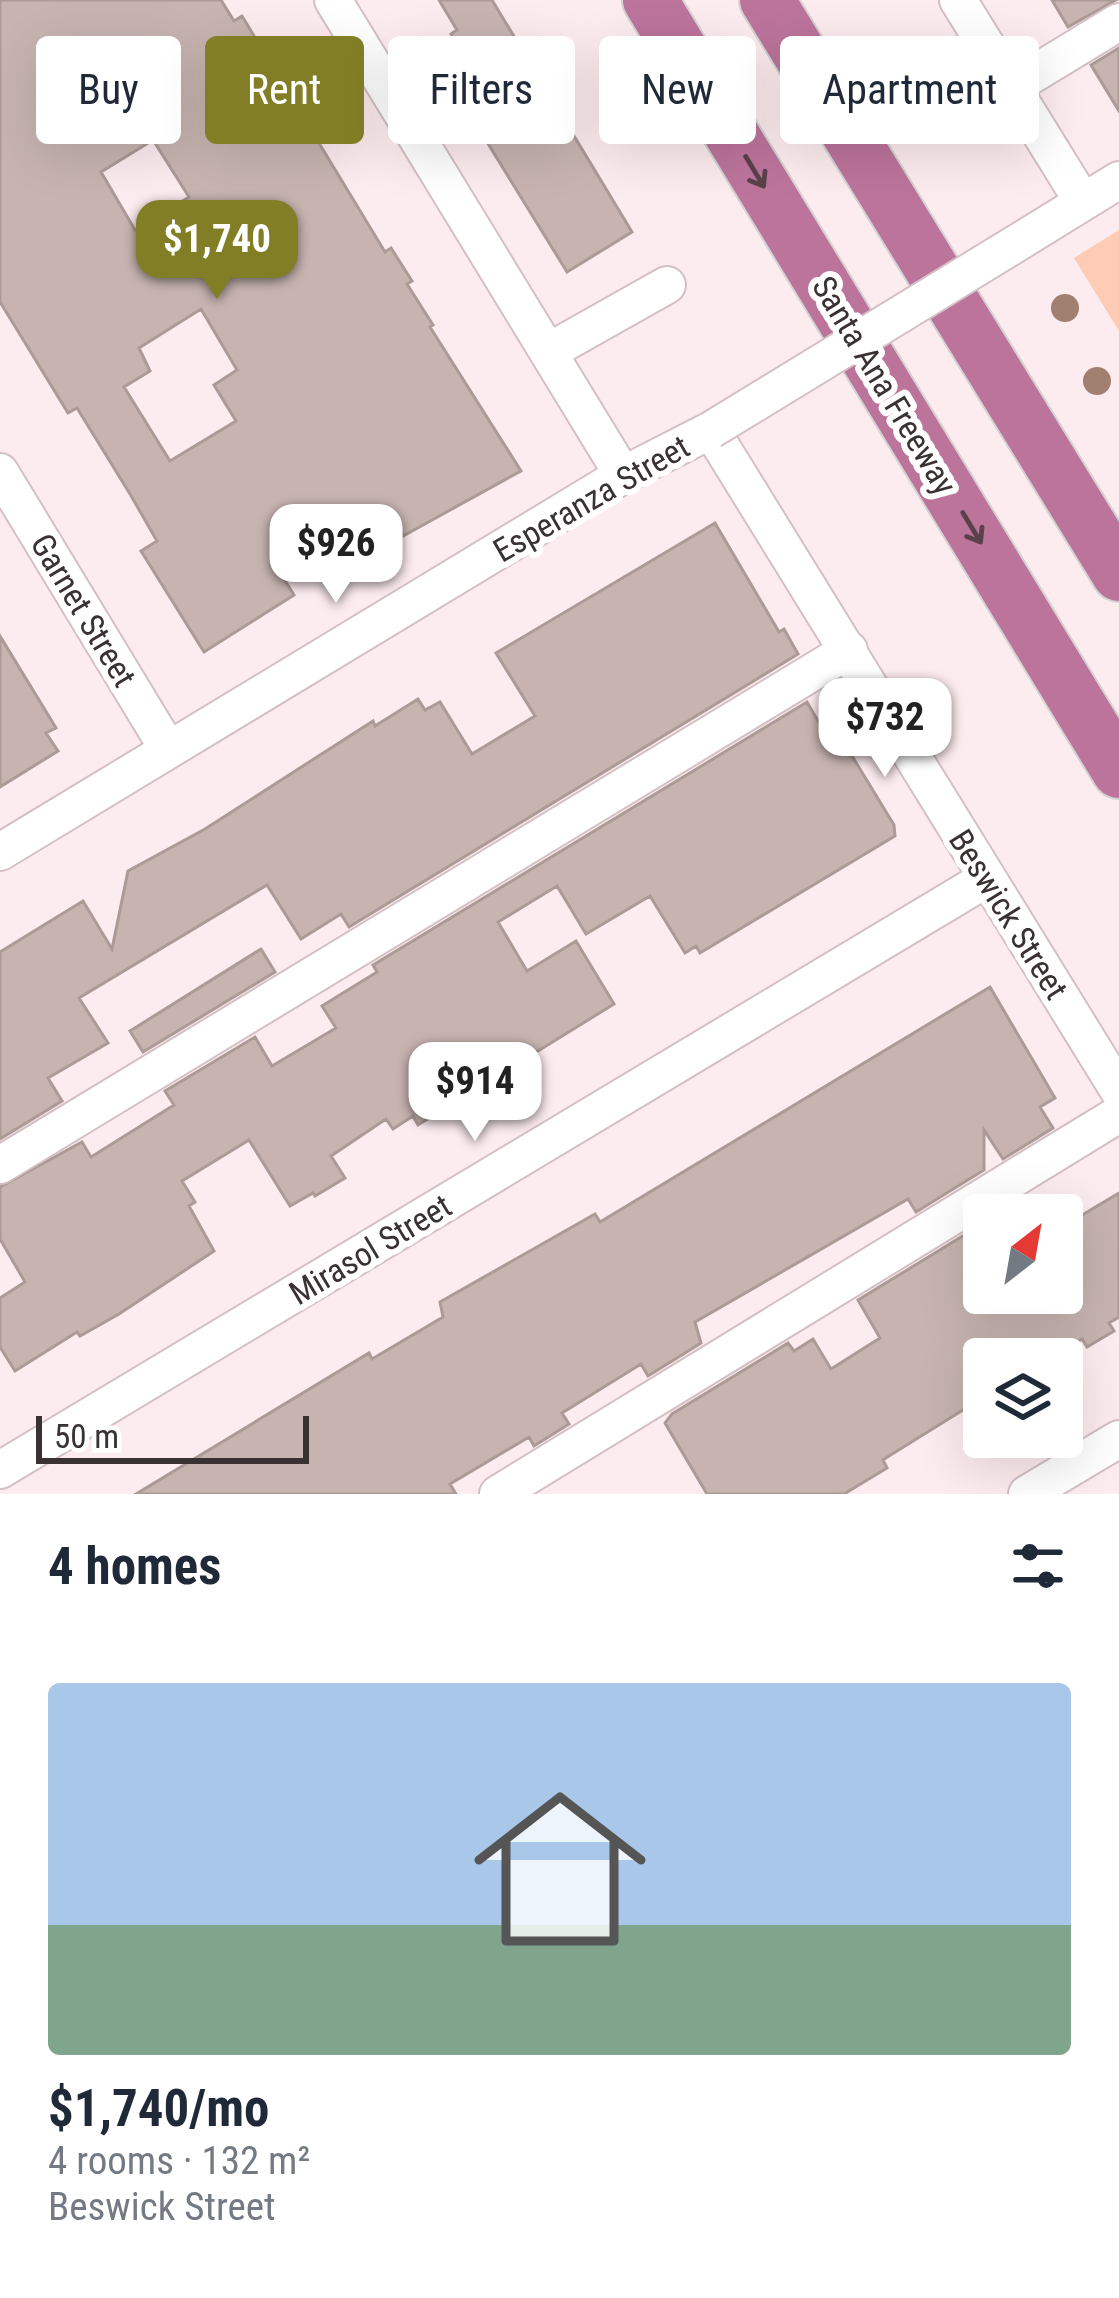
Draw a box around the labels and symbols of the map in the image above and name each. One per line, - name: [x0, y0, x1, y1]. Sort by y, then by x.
- one-way arrow: [743, 154, 767, 188]
- pin: $1,740: [119, 200, 315, 302]
- street label: Santa Ana Freeway: [804, 269, 965, 502]
- street label: Esperanza Street: [486, 427, 696, 570]
- pin: $926: [265, 504, 407, 606]
- one-way arrow: [960, 510, 984, 544]
- street label: Garnet Street: [23, 527, 144, 694]
- pin: $732: [814, 678, 956, 780]
- street label: Beswick Street: [941, 822, 1076, 1006]
- pin: $914: [404, 1042, 546, 1144]
- street label: Mirasol Street: [282, 1186, 458, 1313]
- north arrow: [963, 1194, 1083, 1314]
- scale bar: [36, 1410, 309, 1463]

